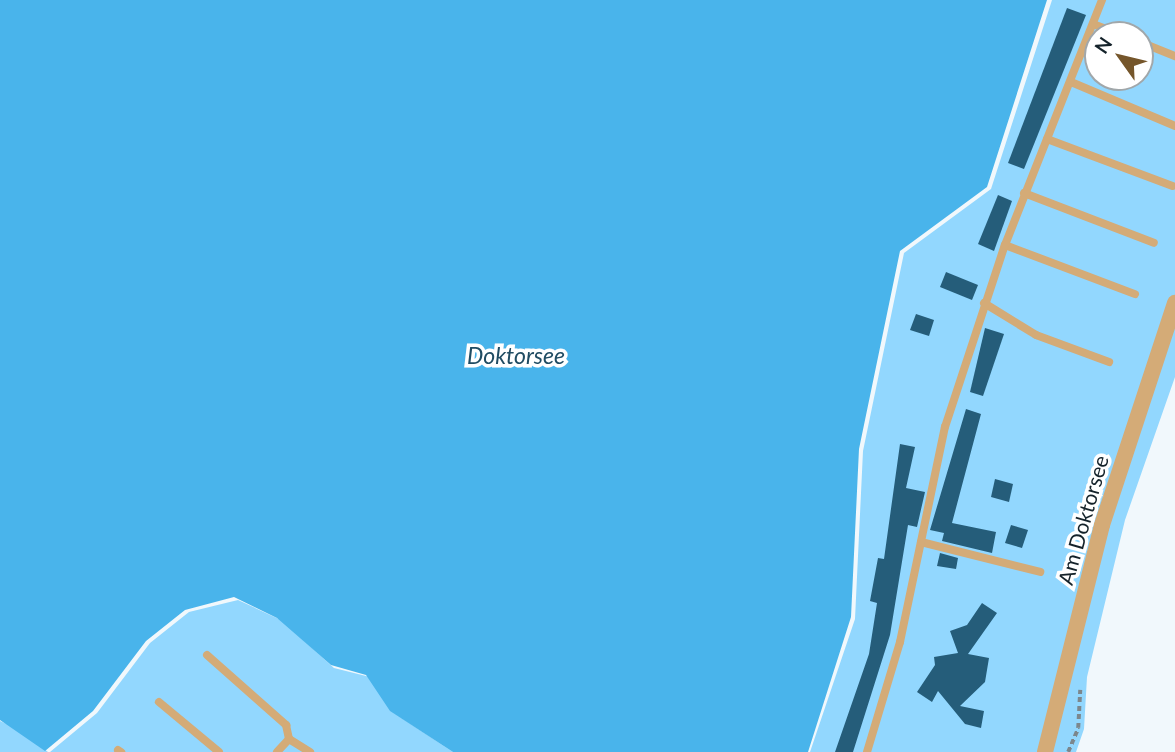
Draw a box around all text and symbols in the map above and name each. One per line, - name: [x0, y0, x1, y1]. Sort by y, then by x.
- north arrow: [1084, 21, 1154, 91]
- text: N: [1089, 33, 1116, 58]
- water label: Doktorsee: [467, 341, 565, 369]
- street label: Am Doktorsee: [1052, 452, 1114, 588]

